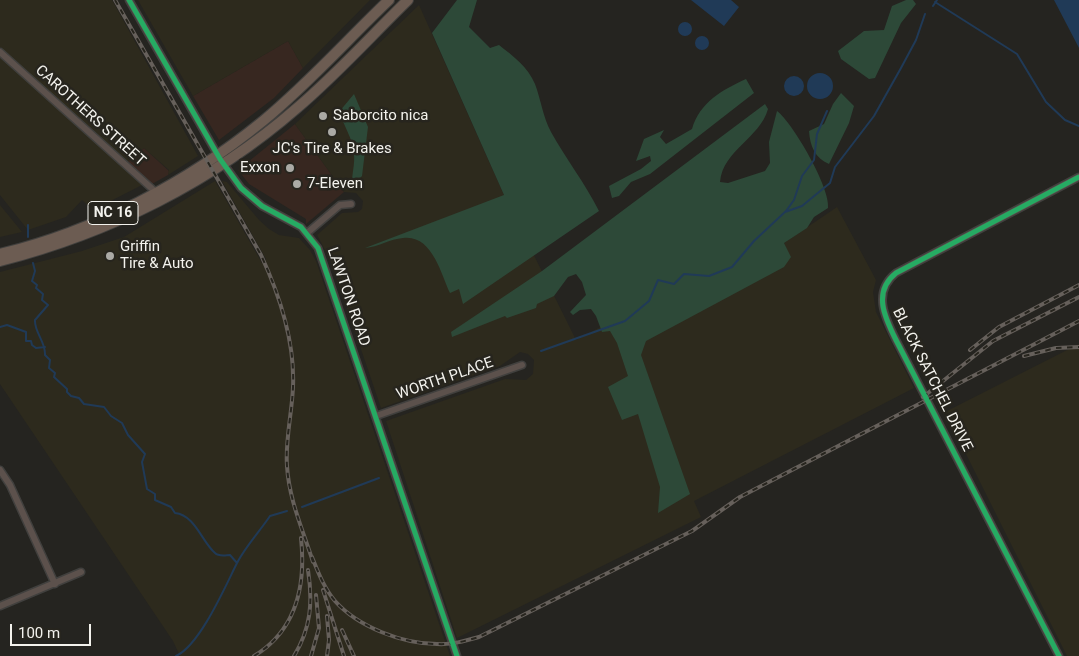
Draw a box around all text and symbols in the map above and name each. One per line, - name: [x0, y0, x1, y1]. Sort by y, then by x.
- street label: CAROTHERS STREET: [31, 62, 149, 170]
- place label: Saborcito nica: [333, 107, 428, 125]
- marker: Saborcito nica: [317, 110, 329, 122]
- marker: JC's Tire & Brakes: [326, 126, 338, 138]
- place label: JC's Tire & Brakes: [272, 140, 392, 158]
- place label: Exxon: [240, 159, 280, 177]
- marker: Exxon: [284, 162, 296, 174]
- place label: 7-Eleven: [307, 175, 363, 193]
- marker: 7-Eleven: [291, 178, 303, 190]
- road number: NC 16: [88, 202, 138, 224]
- place label: Griffin Tire & Auto: [120, 238, 194, 273]
- street label: LAWTON ROAD: [323, 245, 373, 349]
- marker: Griffin Tire & Auto: [104, 250, 116, 262]
- street label: BLACK SATCHEL DRIVE: [888, 305, 976, 455]
- street label: WORTH PLACE: [394, 354, 496, 404]
- scale bar: [12, 614, 94, 646]
- text: 100 m: [18, 624, 60, 642]

